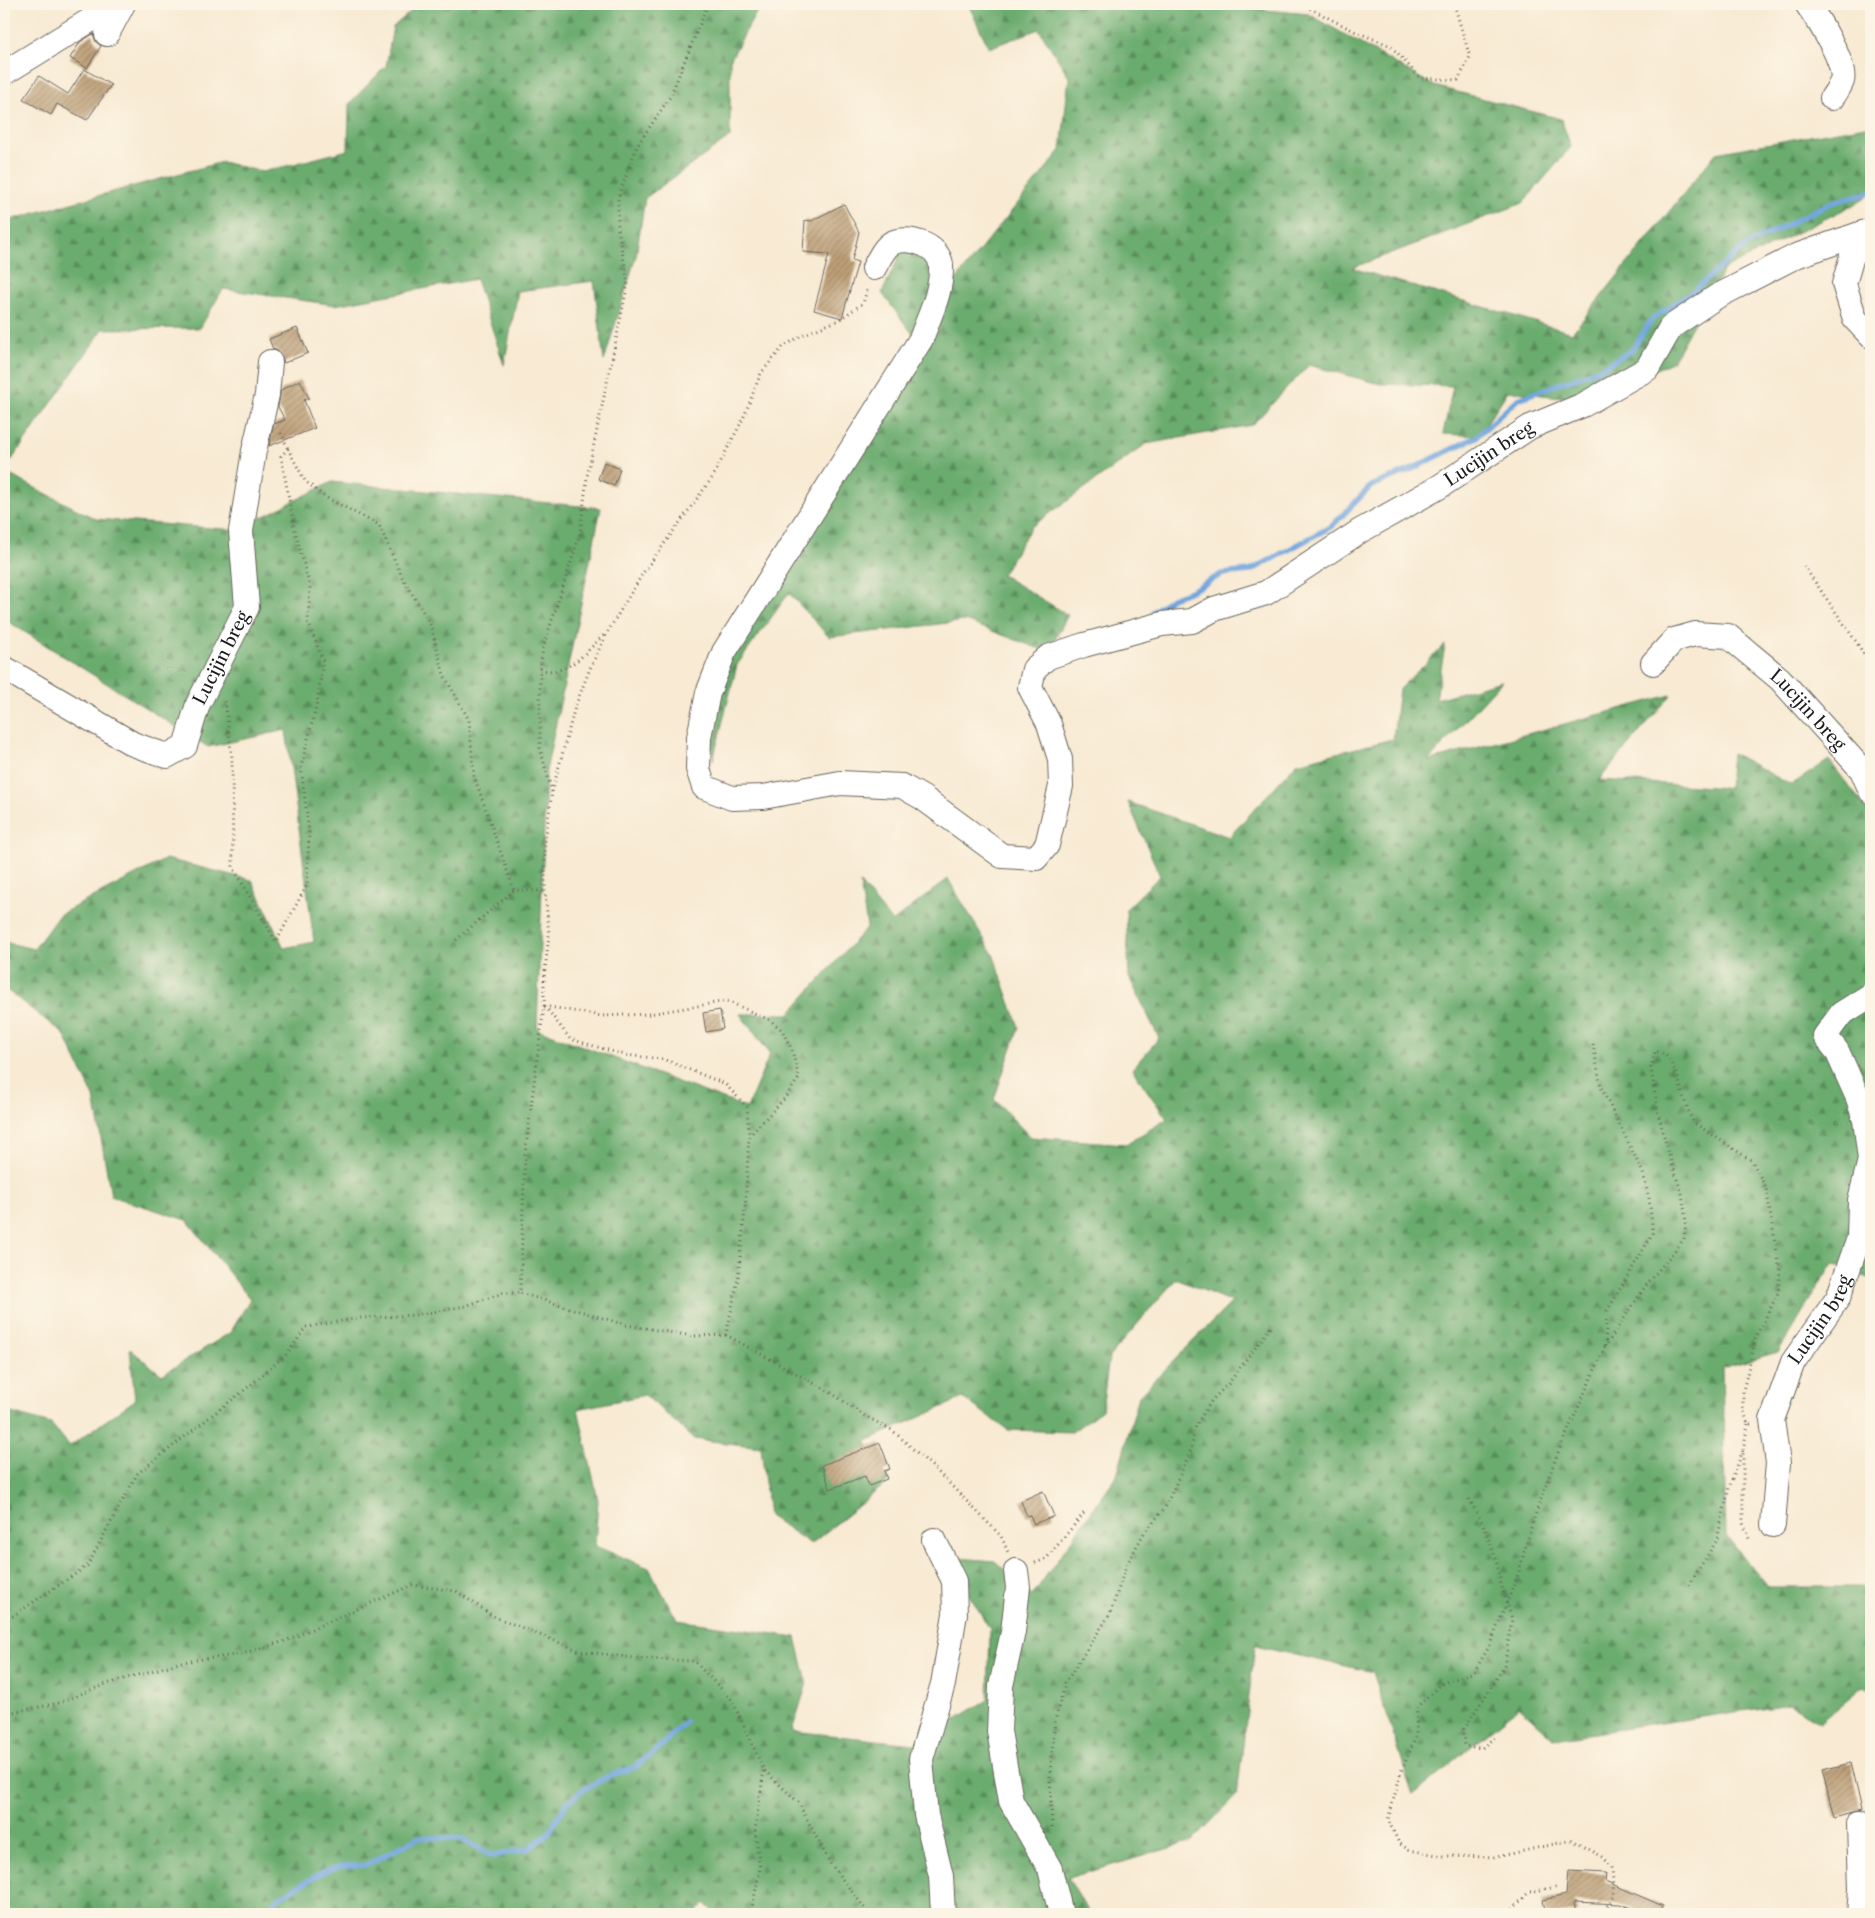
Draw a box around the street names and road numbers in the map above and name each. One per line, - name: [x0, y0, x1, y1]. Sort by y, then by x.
- street label: Lucijin breg: [1440, 416, 1538, 491]
- street label: Lucijin breg: [188, 607, 254, 709]
- street label: Lucijin breg: [1766, 664, 1851, 756]
- street label: Lucijin breg: [1784, 1272, 1856, 1369]

